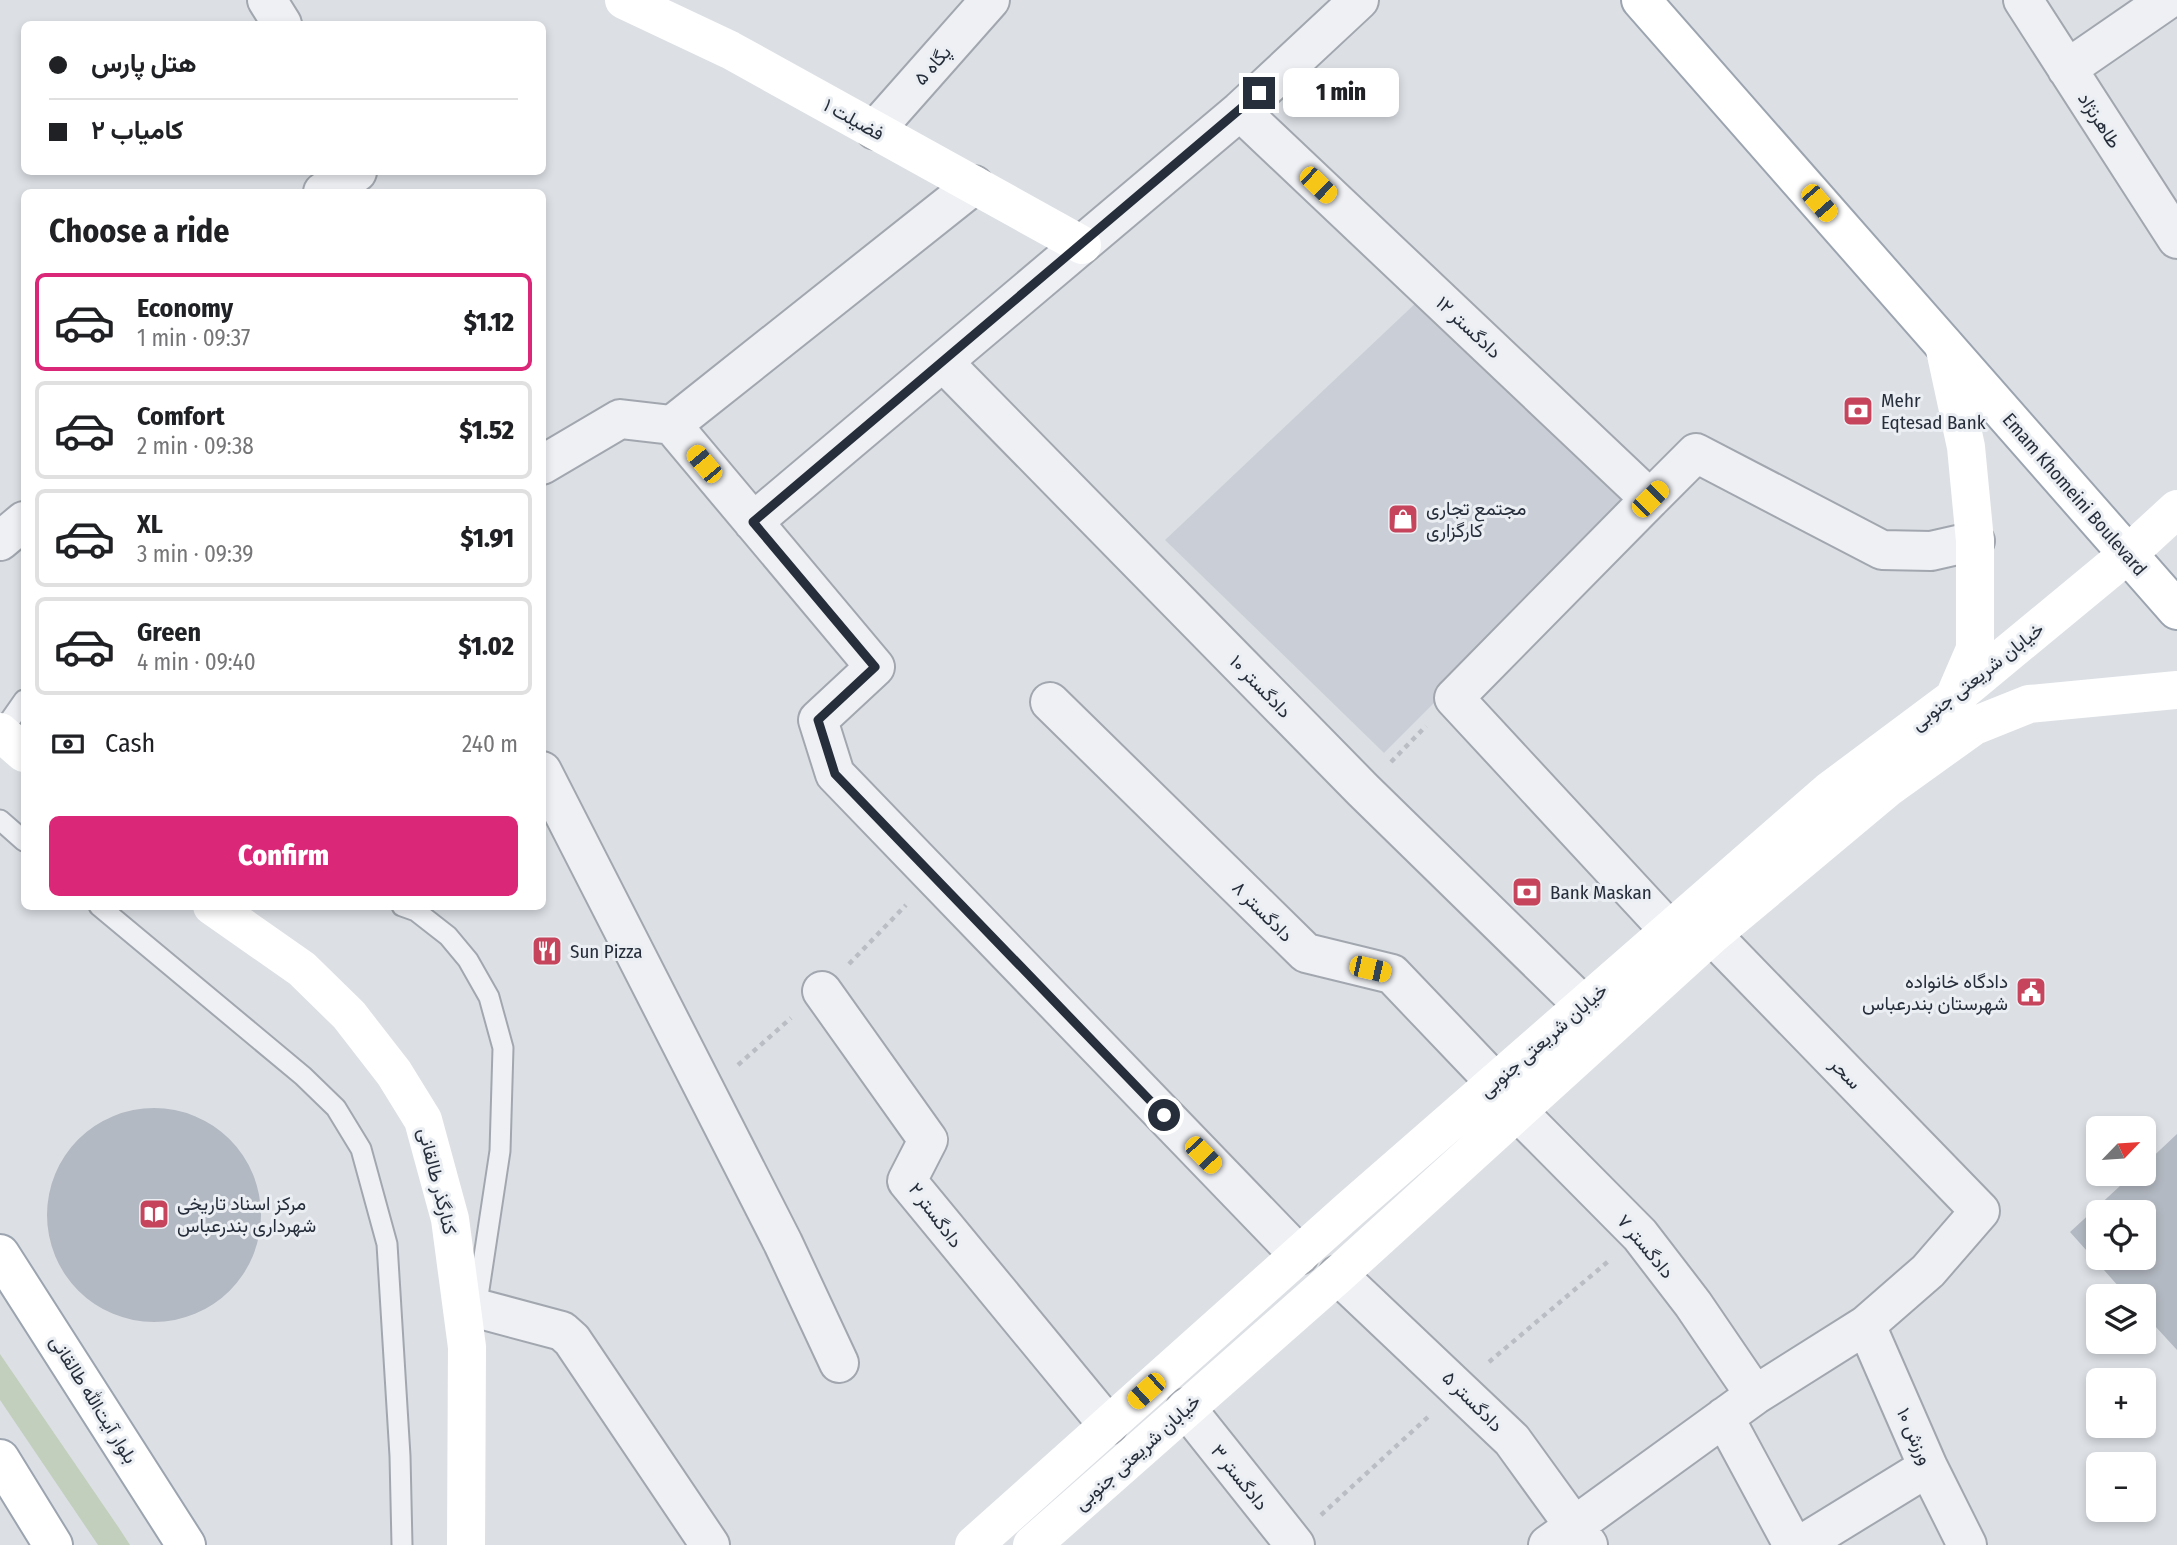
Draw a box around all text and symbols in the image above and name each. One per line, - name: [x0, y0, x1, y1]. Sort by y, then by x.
- street label: پگاه ۵: [909, 41, 957, 91]
- text: هتل پارس: [91, 48, 197, 79]
- callout: 1 min: [1284, 68, 1399, 118]
- route end: [1243, 77, 1275, 109]
- text: 1 min: [1316, 78, 1366, 106]
- street label: طاهرنژاد: [2073, 88, 2126, 153]
- street label: فضیلت ۱: [820, 93, 888, 145]
- text: کامیاب ۲: [91, 115, 183, 146]
- car: [1296, 163, 1341, 207]
- car: [1798, 180, 1841, 226]
- text: Choose a ride: [49, 212, 230, 250]
- icon: car: [53, 291, 116, 354]
- street label: دادگستر ۱۲: [1431, 291, 1506, 363]
- text: Economy: [137, 293, 233, 324]
- text: $1.12: [464, 307, 514, 338]
- text: 1 min · 09:37: [137, 324, 250, 352]
- place label: Mehr Eqtesad Bank: [1881, 389, 1986, 434]
- bank icon: Mehr Eqtesad Bank: [1841, 394, 1875, 428]
- icon: car: [53, 399, 116, 462]
- text: Comfort: [137, 401, 225, 432]
- street label: Emam Khomeini Boulevard: [1998, 408, 2152, 580]
- text: $1.52: [459, 415, 514, 446]
- text: 2 min · 09:38: [137, 432, 254, 460]
- car: [683, 441, 726, 487]
- car: [1628, 477, 1673, 521]
- place label: مجتمع تجاری کارگزاری: [1426, 497, 1526, 542]
- shop icon: مجتمع تجاری کارگزاری: [1386, 502, 1420, 536]
- icon: car: [53, 507, 116, 570]
- text: XL: [137, 509, 163, 540]
- text: $1.91: [461, 523, 514, 554]
- text: 3 min · 09:39: [137, 540, 253, 568]
- icon: car: [53, 615, 116, 678]
- text: Green: [137, 617, 201, 648]
- street label: خیابان شریعتی جنوبی: [1906, 617, 2048, 735]
- text: $1.02: [459, 631, 514, 662]
- text: 4 min · 09:40: [137, 648, 256, 676]
- street label: دادگستر ۱۰: [1225, 650, 1296, 723]
- icon: cash: [49, 725, 87, 763]
- text: Cash: [105, 728, 155, 759]
- text: 240 m: [462, 730, 518, 758]
- button: Confirm: [49, 816, 518, 896]
- bank icon: Bank Maskan: [1510, 875, 1544, 909]
- street label: دادگستر ۸: [1227, 876, 1298, 947]
- place label: Bank Maskan: [1550, 881, 1652, 904]
- restaurant icon: Sun Pizza: [530, 934, 564, 968]
- place label: Sun Pizza: [570, 940, 643, 963]
- car: [1348, 954, 1393, 984]
- place label: دادگاه خانواده شهرستان بندرعباس: [1862, 970, 2008, 1015]
- public building icon: دادگاه خانواده شهرستان بندرعباس: [2014, 975, 2048, 1009]
- street label: خیابان شریعتی جنوبی: [1474, 978, 1612, 1102]
- street label: سحر: [1824, 1052, 1866, 1094]
- route start: [1148, 1099, 1180, 1131]
- north arrow: [2086, 1116, 2156, 1186]
- map controls: [2086, 1116, 2156, 1522]
- street label: کنارگذر طالقانی: [413, 1125, 462, 1237]
- car: [1181, 1133, 1226, 1177]
- street label: دادگستر ۲: [904, 1178, 967, 1252]
- place label: مرکز اسناد تاریخی شهرداری بندرعباس: [177, 1192, 316, 1237]
- library icon: مرکز اسناد تاریخی شهرداری بندرعباس: [137, 1197, 171, 1231]
- button: locate: [2086, 1200, 2156, 1270]
- street label: دادگستر ۷: [1612, 1210, 1679, 1283]
- button: layers: [2086, 1284, 2156, 1354]
- street label: بلوار آیت‌الله طالقانی: [45, 1331, 142, 1468]
- street label: دادگستر ۵: [1437, 1366, 1508, 1437]
- button: +: [2086, 1368, 2156, 1438]
- car: [1124, 1369, 1169, 1413]
- street label: خیابان شریعتی جنوبی: [1069, 1389, 1205, 1515]
- street label: ورزش ۱۰: [1892, 1404, 1937, 1468]
- street label: دادگستر ۳: [1206, 1440, 1273, 1515]
- button: −: [2086, 1452, 2156, 1522]

